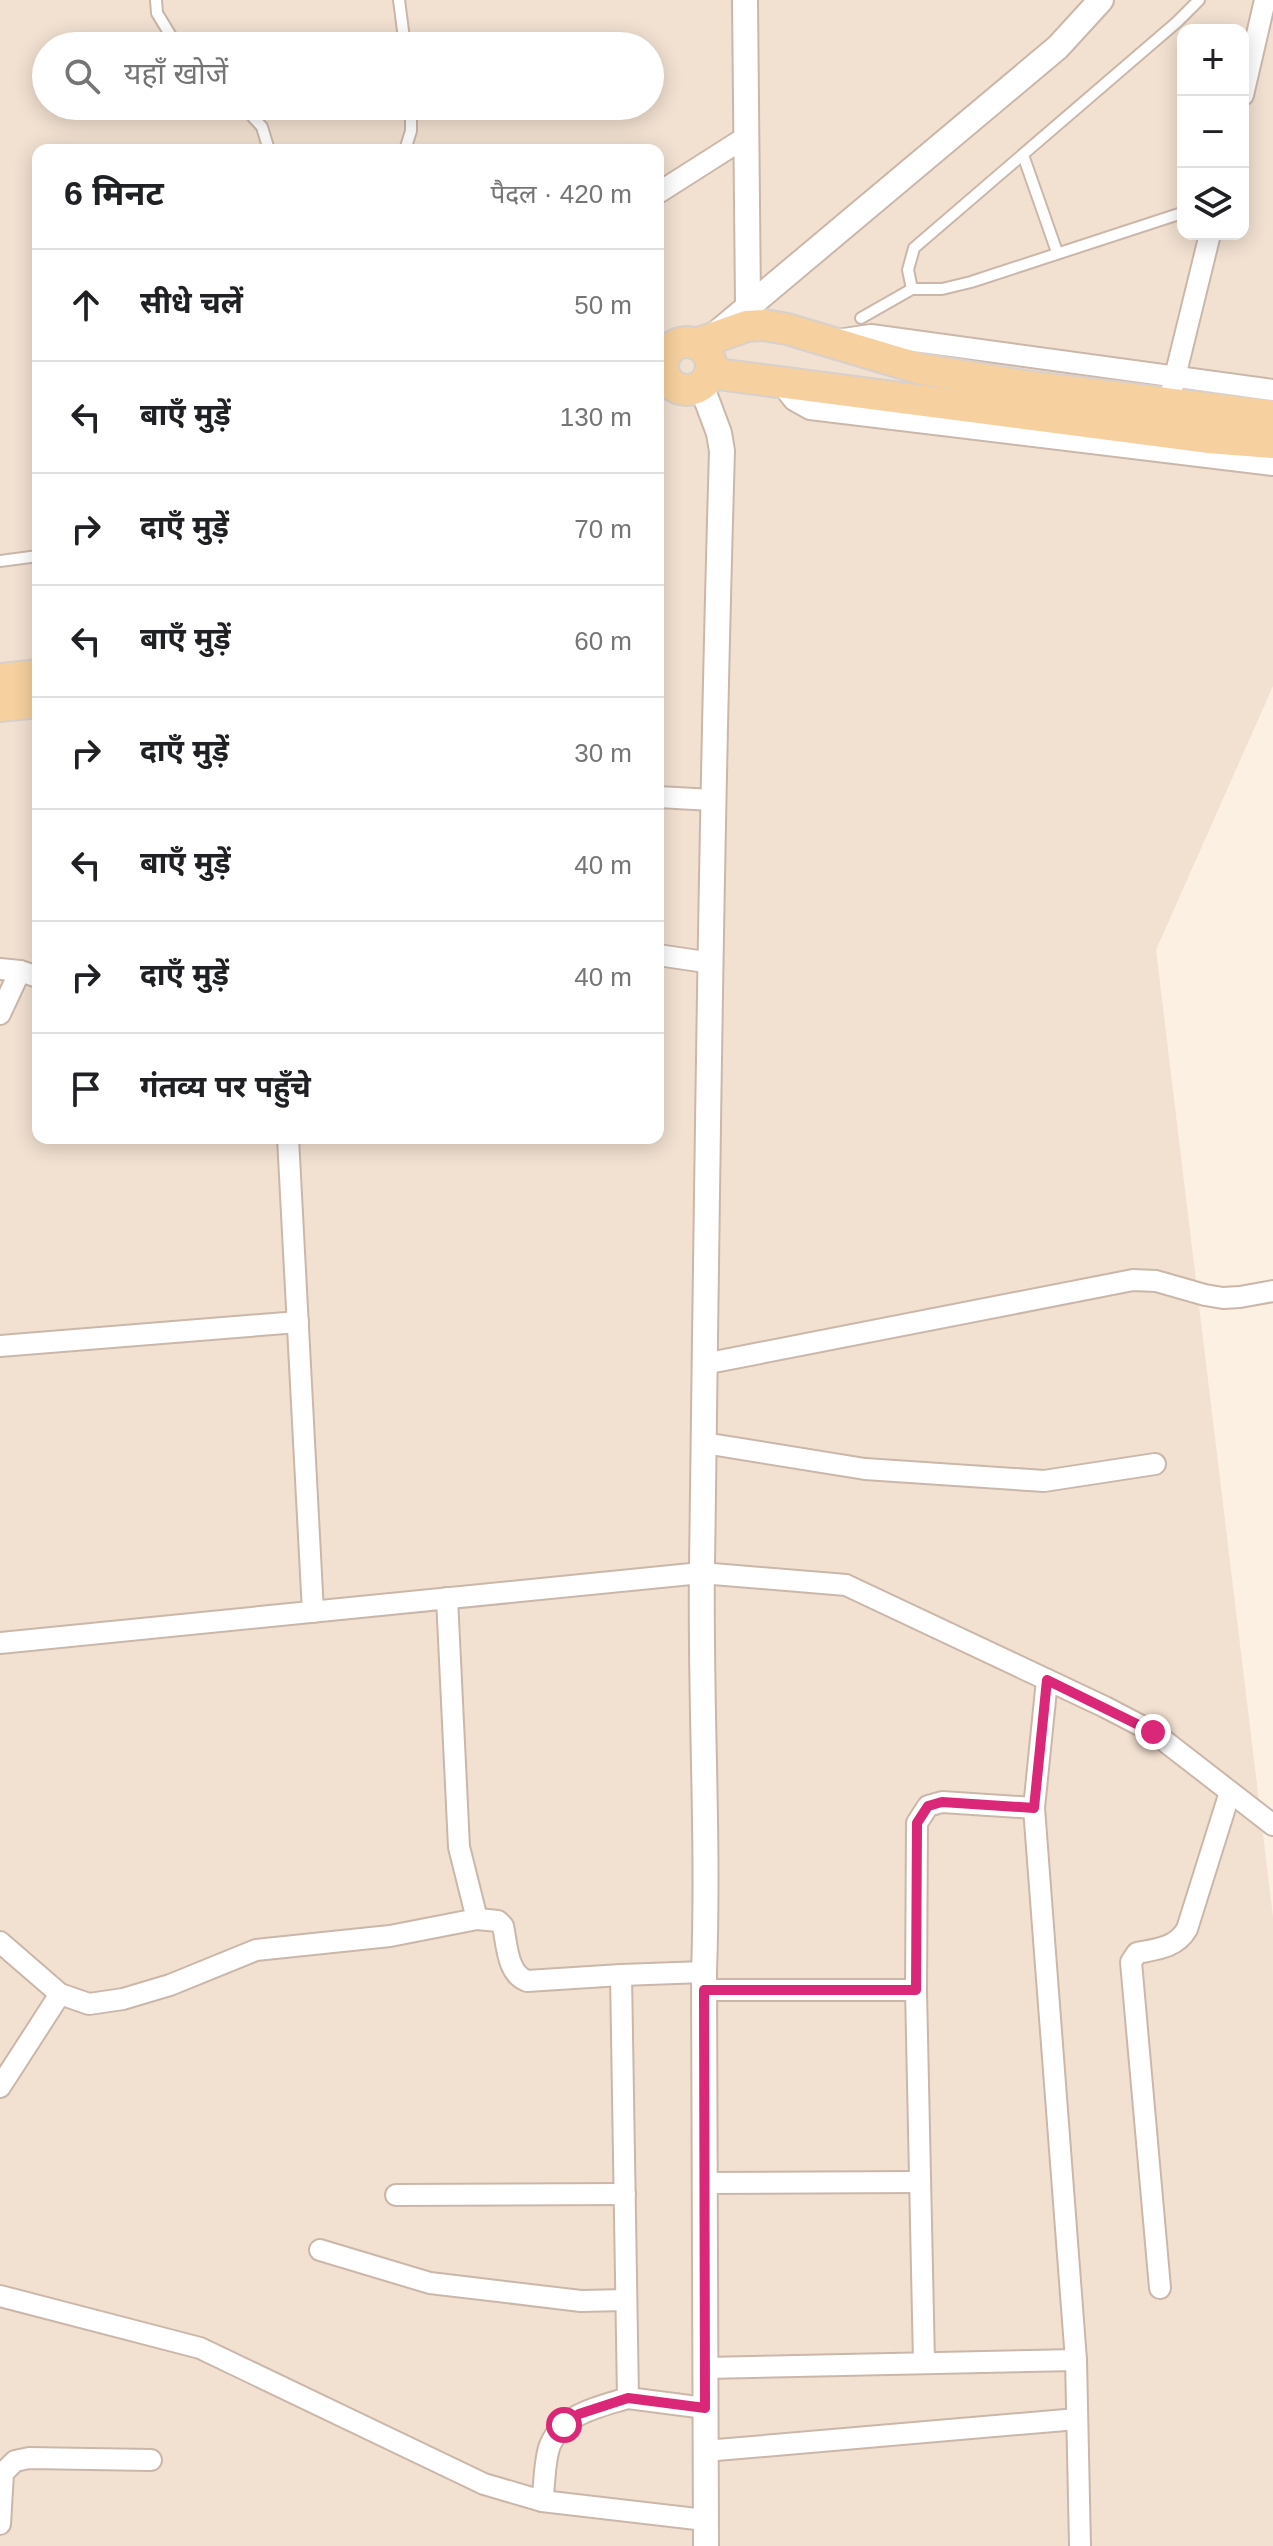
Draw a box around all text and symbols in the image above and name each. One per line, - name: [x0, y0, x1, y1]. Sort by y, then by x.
- map controls: [1177, 24, 1249, 240]
- button: +: [1177, 24, 1249, 96]
- search box: [32, 32, 664, 120]
- icon: search: [60, 54, 104, 98]
- text: यहाँ खोजें: [124, 57, 228, 90]
- button: −: [1177, 96, 1249, 168]
- button: layers: [1177, 168, 1249, 240]
- text: 6 मिनट: [64, 174, 164, 212]
- text: पैदल · 420 m: [490, 179, 632, 209]
- icon: ahead: [64, 283, 108, 327]
- text: सीधे चलें: [140, 286, 243, 319]
- text: 50 m: [574, 290, 632, 320]
- icon: left: [64, 395, 108, 439]
- text: बाएँ मुड़ें: [140, 398, 231, 431]
- text: 130 m: [560, 402, 632, 432]
- icon: right: [64, 507, 108, 551]
- text: दाएँ मुड़ें: [140, 510, 229, 543]
- text: 70 m: [574, 514, 632, 544]
- icon: left: [64, 619, 108, 663]
- text: बाएँ मुड़ें: [140, 622, 231, 655]
- text: 60 m: [574, 626, 632, 656]
- icon: right: [64, 731, 108, 775]
- text: दाएँ मुड़ें: [140, 734, 229, 767]
- text: 30 m: [574, 738, 632, 768]
- icon: left: [64, 843, 108, 887]
- text: बाएँ मुड़ें: [140, 846, 231, 879]
- text: 40 m: [574, 850, 632, 880]
- icon: right: [64, 955, 108, 999]
- text: दाएँ मुड़ें: [140, 958, 229, 991]
- text: 40 m: [574, 962, 632, 992]
- icon: arrive: [64, 1067, 108, 1111]
- text: गंतव्य पर पहुँचे: [140, 1070, 311, 1103]
- route end: [1135, 1714, 1171, 1750]
- route start: [546, 2407, 582, 2443]

